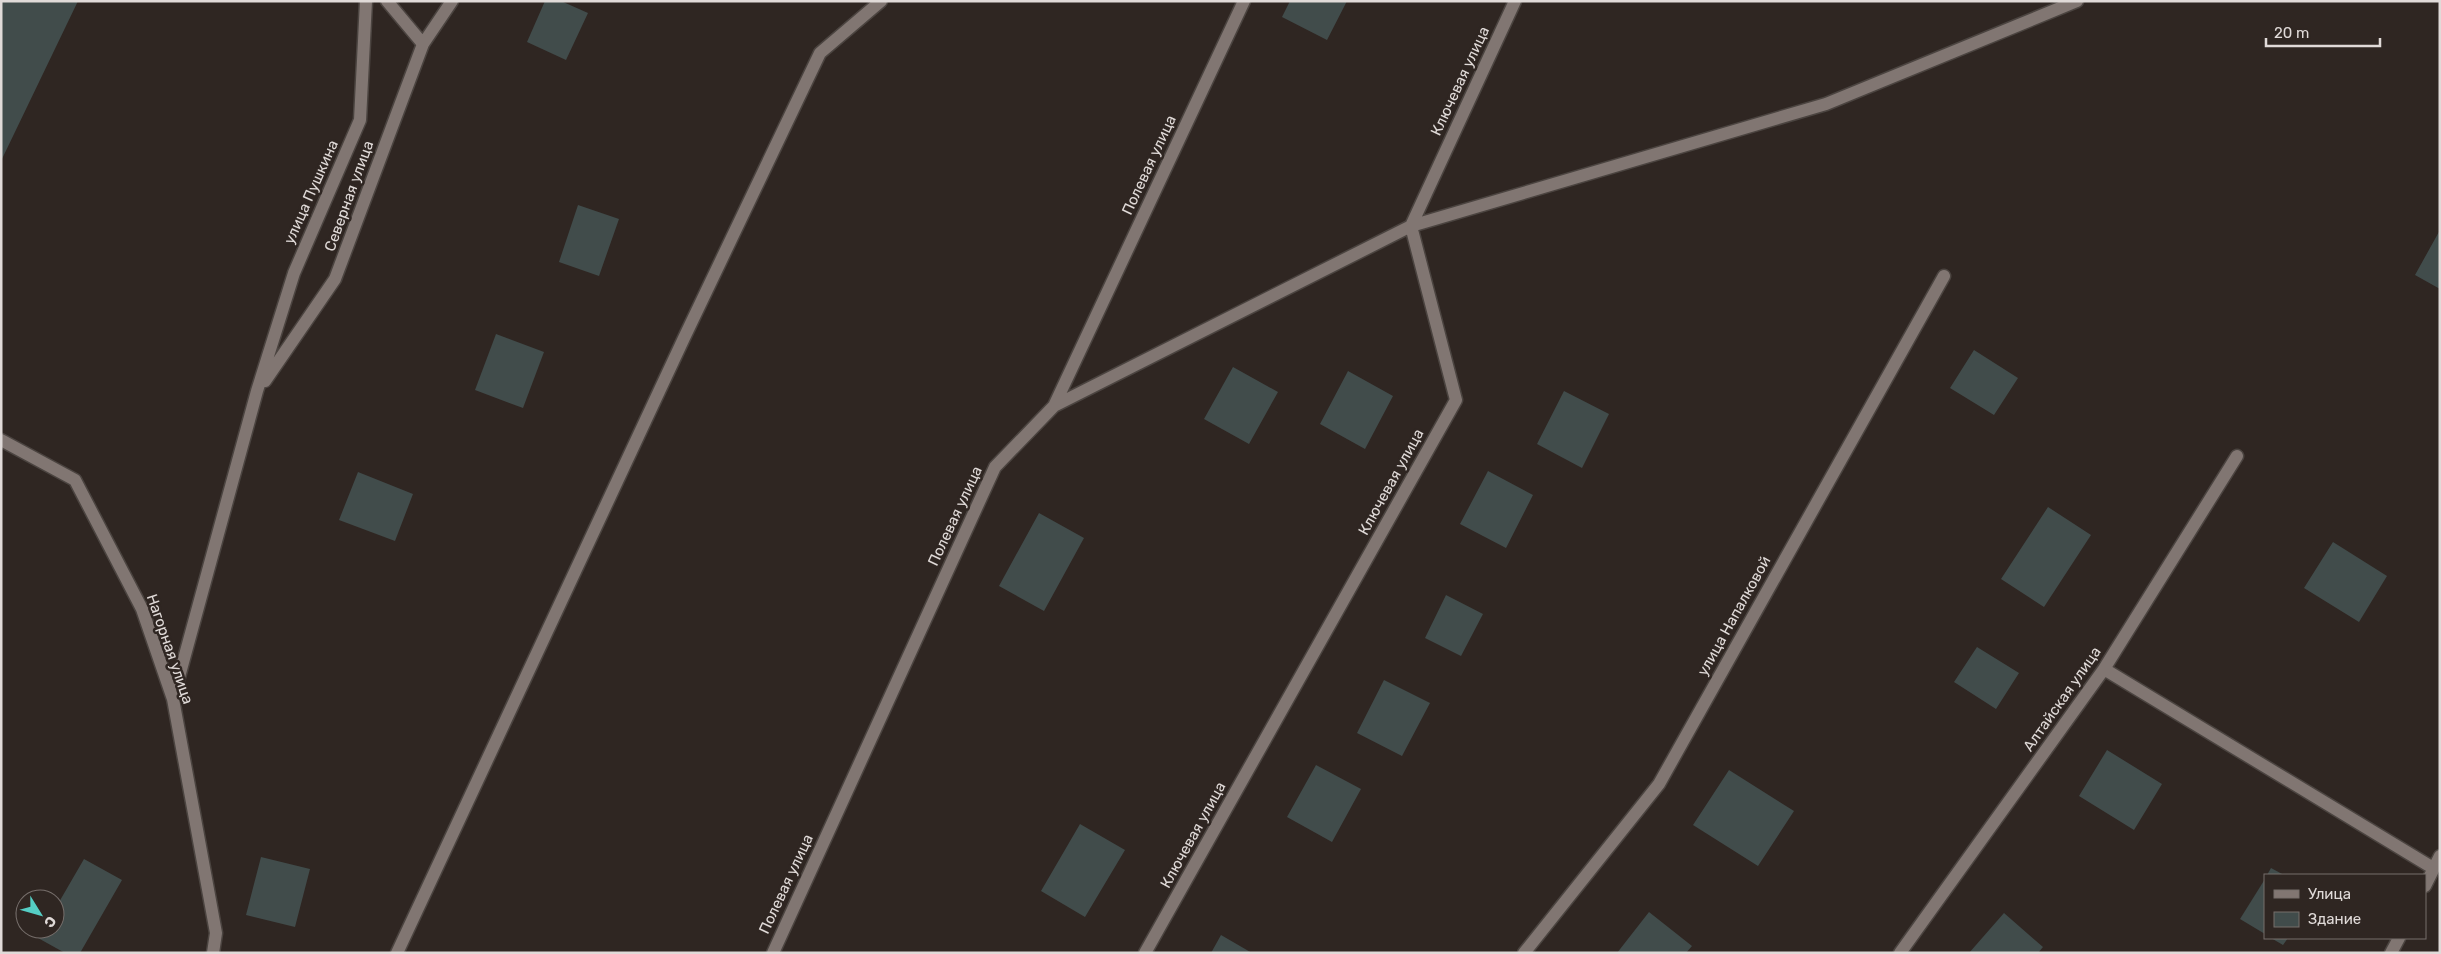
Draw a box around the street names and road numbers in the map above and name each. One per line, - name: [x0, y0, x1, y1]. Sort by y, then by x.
- street label: Ключевая улица: [1427, 23, 1493, 139]
- street label: Полевая улица: [1118, 112, 1180, 218]
- street label: улица Пушкина: [280, 137, 342, 247]
- street label: Северная улица: [321, 138, 377, 254]
- street label: Ключевая улица: [1354, 426, 1428, 538]
- street label: Полевая улица: [924, 463, 986, 569]
- street label: улица Напалковой: [1694, 553, 1774, 679]
- street label: Нагорная улица: [143, 592, 197, 706]
- street label: Алтайская улица: [2019, 643, 2105, 755]
- street label: Ключевая улица: [1156, 779, 1230, 891]
- street label: Полевая улица: [755, 831, 817, 937]

